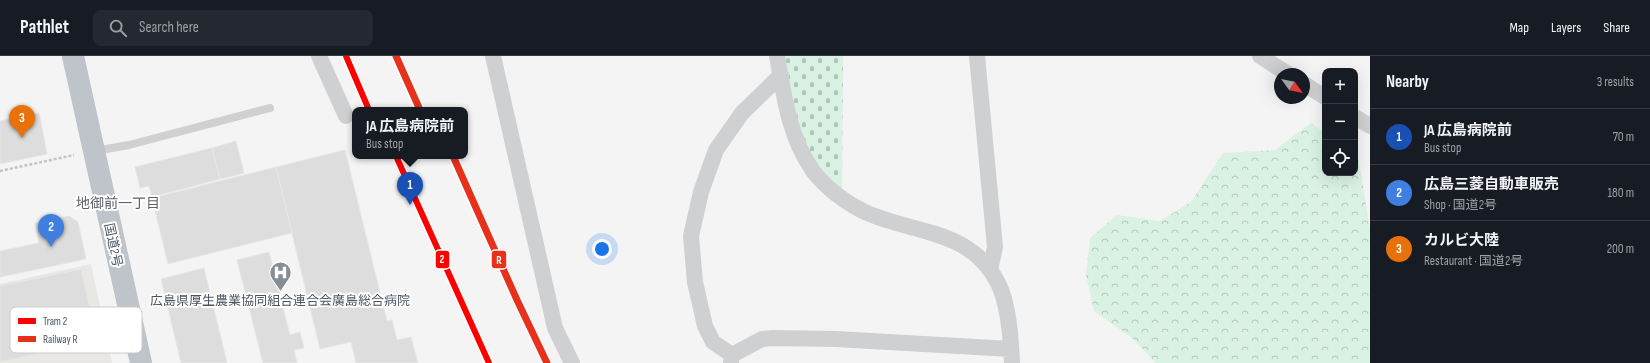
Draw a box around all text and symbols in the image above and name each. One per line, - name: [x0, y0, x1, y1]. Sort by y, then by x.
- search box: [93, 10, 373, 46]
- text: Pathlet: [20, 16, 69, 39]
- icon: search: [107, 17, 129, 39]
- text: Search here: [139, 18, 199, 37]
- text: Map: [1509, 19, 1529, 36]
- text: Layers: [1551, 19, 1581, 36]
- text: Share: [1603, 19, 1630, 36]
- north arrow: [1274, 68, 1310, 104]
- map controls: [1322, 68, 1358, 176]
- button: +: [1322, 68, 1358, 104]
- text: Nearby: [1386, 72, 1429, 92]
- text: 3 results: [1597, 74, 1634, 90]
- button: −: [1322, 104, 1358, 140]
- pin: 3: [9, 105, 35, 138]
- popup: [352, 107, 468, 159]
- text: JA 広島病院前: [366, 117, 454, 136]
- text: JA 広島病院前: [1424, 121, 1512, 140]
- text: 1: [1396, 129, 1402, 145]
- text: 70 m: [1613, 129, 1634, 145]
- text: Bus stop: [366, 136, 403, 152]
- button: locate: [1322, 140, 1358, 176]
- text: Bus stop: [1424, 140, 1461, 156]
- pin: 1: [397, 172, 423, 205]
- text: 広島三菱自動車販売: [1424, 175, 1559, 194]
- text: 2: [1396, 185, 1402, 201]
- text: 180 m: [1608, 185, 1634, 201]
- district label: 地御前一丁目: [76, 195, 160, 212]
- text: Shop · 国道2号: [1424, 197, 1497, 213]
- pin: 2: [38, 214, 64, 247]
- street label: 国道2号: [101, 222, 125, 269]
- text: カルビ大陸: [1424, 231, 1499, 250]
- your location: [592, 239, 612, 259]
- text: 3: [1396, 241, 1402, 257]
- text: 200 m: [1607, 241, 1634, 257]
- line badge: 2: [435, 250, 450, 269]
- line badge: R: [491, 250, 507, 269]
- text: 2: [440, 253, 445, 266]
- text: Restaurant · 国道2号: [1424, 253, 1523, 269]
- text: R: [496, 254, 502, 267]
- hospital icon: 広島県厚生農業協同組合連合会廣島総合病院: [267, 259, 293, 292]
- place label: 広島県厚生農業協同組合連合会廣島総合病院: [150, 293, 410, 309]
- legend: [10, 307, 142, 353]
- text: Tram 2: [43, 315, 68, 328]
- text: Railway R: [43, 333, 78, 346]

